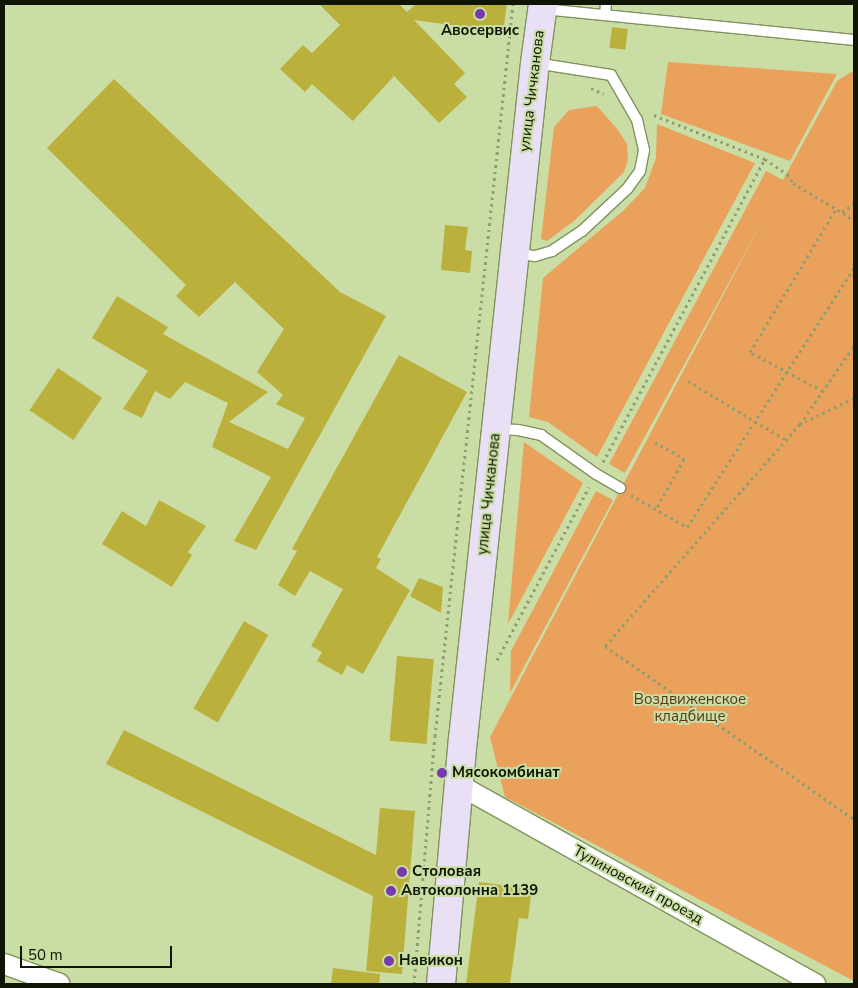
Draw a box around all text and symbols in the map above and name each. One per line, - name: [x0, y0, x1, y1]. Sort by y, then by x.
- marker: Авосервис: [474, 8, 486, 20]
- place label: Авосервис: [441, 22, 519, 40]
- street label: улица Чичканова: [516, 29, 548, 153]
- street label: улица Чичканова: [474, 432, 504, 556]
- park label: Воздвиженское кладбище: [634, 690, 746, 725]
- place label: Мясокомбинат: [452, 764, 560, 782]
- marker: Мясокомбинат: [436, 767, 448, 779]
- street label: Тулиновский проезд: [570, 842, 706, 928]
- place label: Столовая: [412, 863, 481, 881]
- marker: Столовая: [396, 866, 408, 878]
- place label: Автоколонна 1139: [401, 882, 538, 900]
- marker: Автоколонна 1139: [385, 885, 397, 897]
- scale bar: [22, 936, 175, 968]
- text: 50 m: [28, 945, 63, 965]
- place label: Навикон: [399, 952, 463, 970]
- marker: Навикон: [383, 955, 395, 967]

